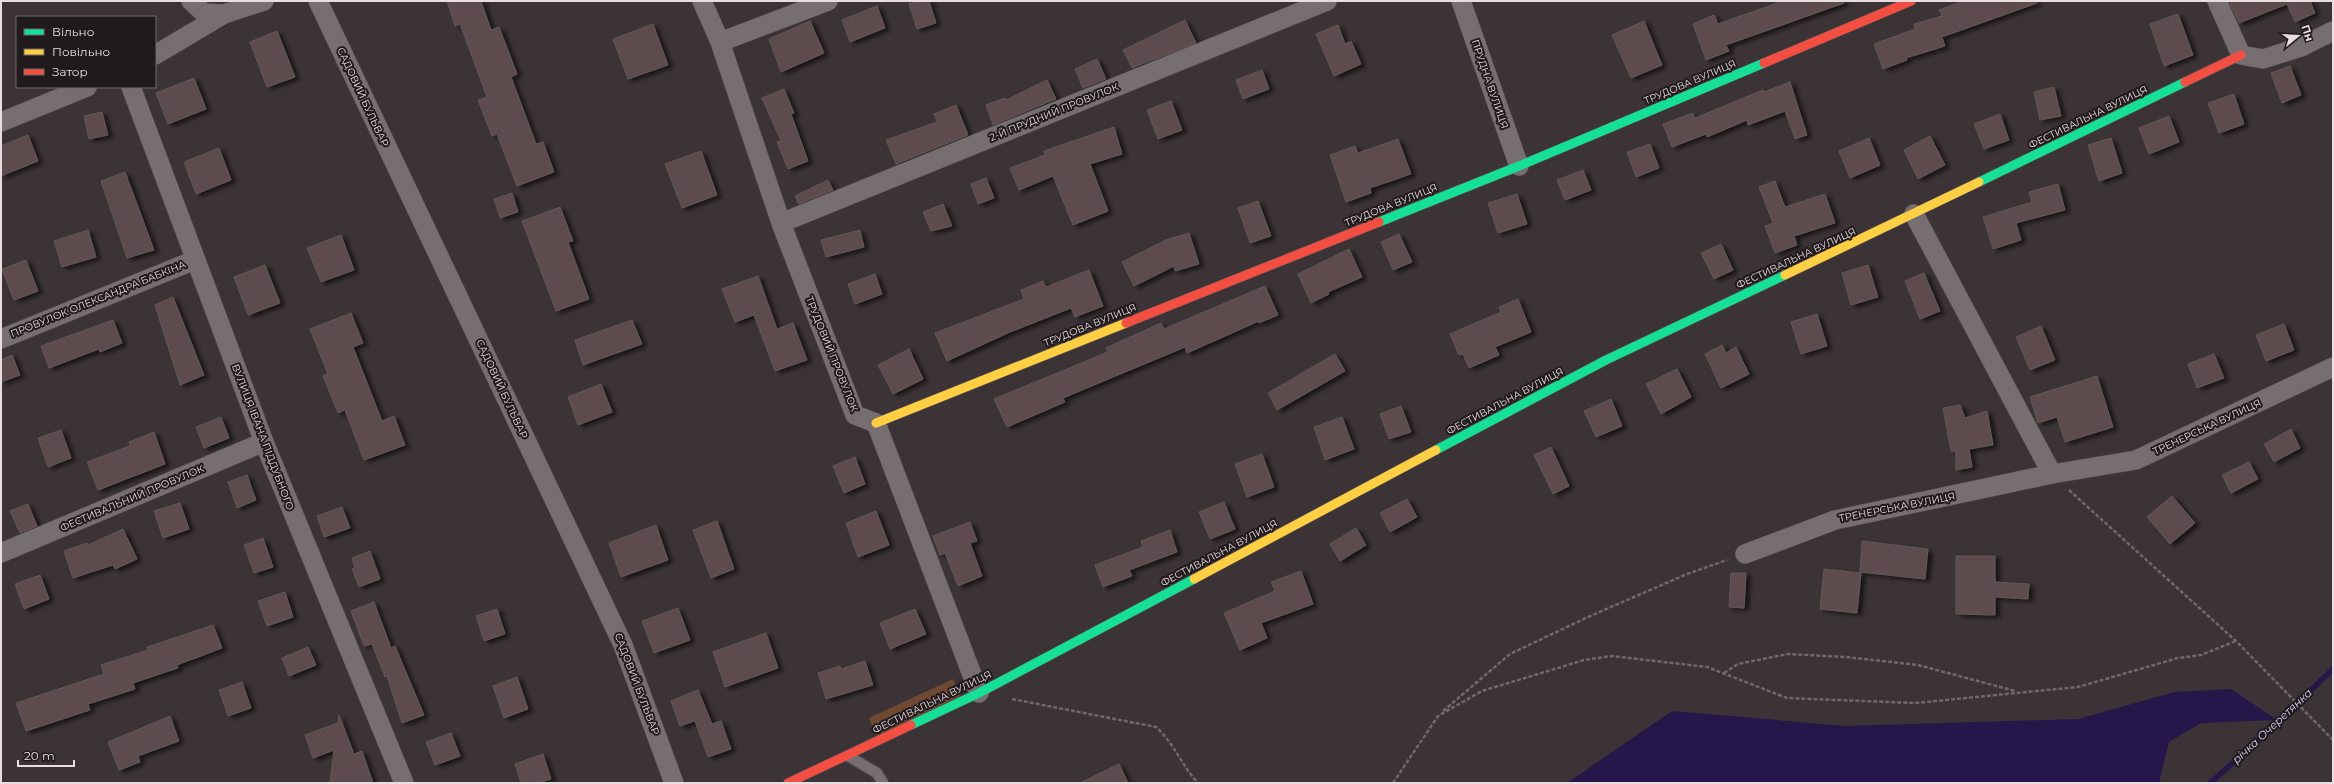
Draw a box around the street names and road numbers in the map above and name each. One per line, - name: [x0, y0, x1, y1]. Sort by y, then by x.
- street label: ПРУДНА ВУЛИЦЯ: [1469, 38, 1511, 130]
- street label: САДОВИЙ БУЛЬВАР: [334, 45, 392, 149]
- street label: ТРУДОВА ВУЛИЦЯ: [1642, 57, 1738, 107]
- street label: 2-Й ПРУДНИЙ ПРОВУЛОК: [987, 80, 1121, 144]
- street label: ФЕСТИВАЛЬНА ВУЛИЦЯ: [2026, 83, 2150, 151]
- street label: ТРУДОВА ВУЛИЦЯ: [1343, 180, 1439, 230]
- street label: ФЕСТИВАЛЬНА ВУЛИЦЯ: [1734, 225, 1858, 291]
- street label: ПРОВУЛОК ОЛЕКСАНДРА БАБКІНА: [8, 258, 188, 340]
- street label: ТРУДОВИЙ ПРОВУЛОК: [803, 294, 861, 414]
- street label: ТРУДОВА ВУЛИЦЯ: [1042, 300, 1138, 350]
- street label: САДОВИЙ БУЛЬВАР: [473, 337, 531, 441]
- street label: ВУЛИЦЯ ІВАНА ПІДДУБНОГО: [229, 362, 297, 512]
- street label: ФЕСТИВАЛЬНА ВУЛИЦЯ: [1444, 365, 1566, 437]
- street label: ТРЕНЕРСЬКА ВУЛИЦЯ: [2151, 396, 2263, 458]
- street label: ФЕСТИВАЛЬНИЙ ПРОВУЛОК: [58, 462, 206, 534]
- street label: ТРЕНЕРСЬКА ВУЛИЦЯ: [1838, 489, 1956, 525]
- street label: ФЕСТИВАЛЬНА ВУЛИЦЯ: [1158, 517, 1280, 589]
- street label: САДОВИЙ БУЛЬВАР: [612, 631, 662, 737]
- street label: ФЕСТИВАЛЬНА ВУЛИЦЯ: [870, 668, 994, 736]

